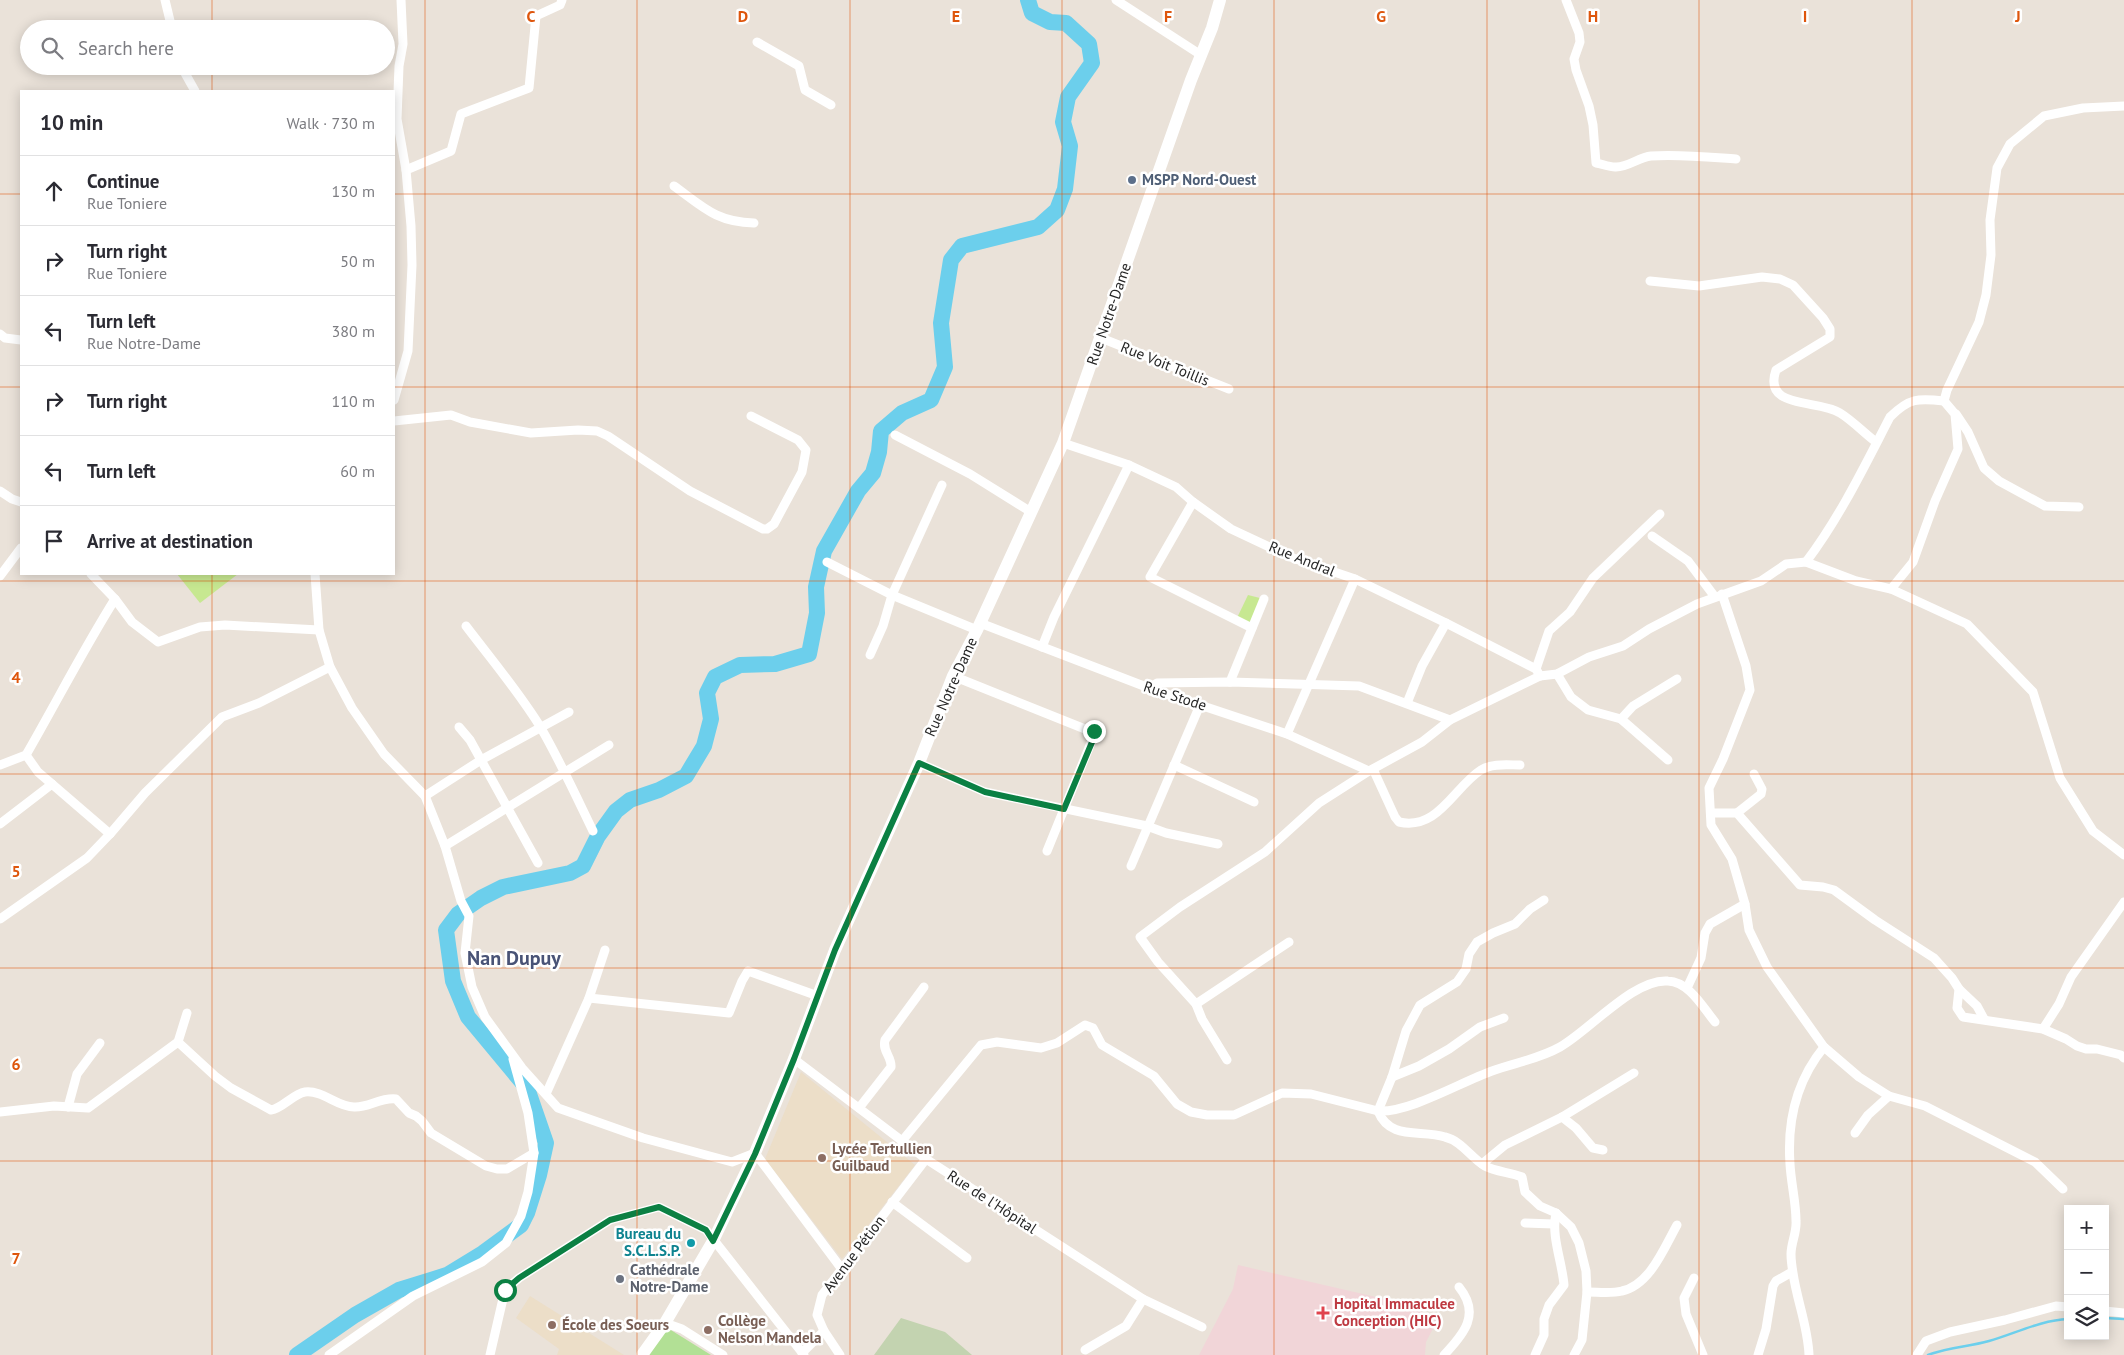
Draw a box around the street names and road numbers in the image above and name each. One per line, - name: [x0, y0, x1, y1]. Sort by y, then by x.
- street label: Rue Notre-Dame: [1082, 260, 1135, 367]
- street label: Rue Voit Toillis: [1118, 337, 1212, 390]
- street label: Rue Andral: [1266, 537, 1339, 581]
- street label: Rue Notre-Dame: [920, 634, 981, 739]
- street label: Rue Stode: [1141, 676, 1209, 715]
- street label: Rue de l'Hôpital: [944, 1166, 1041, 1238]
- street label: Avenue Pétion: [818, 1211, 889, 1296]

